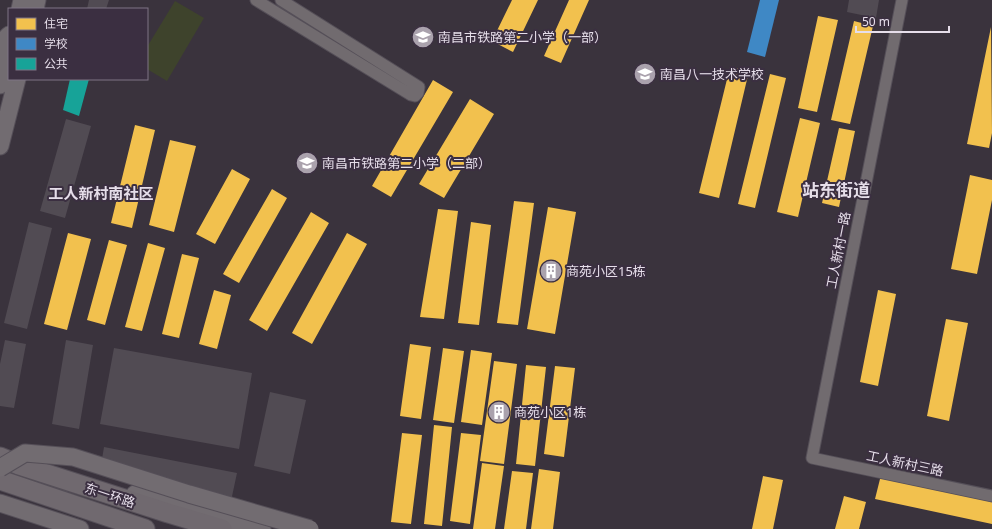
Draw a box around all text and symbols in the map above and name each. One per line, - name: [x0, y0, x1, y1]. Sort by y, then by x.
- legend: [8, 8, 148, 80]
- scale bar: [856, 8, 949, 34]
- text: 50 m: [862, 13, 890, 30]
- text: 住宅: [44, 15, 68, 32]
- school or university icon: 南昌市铁路第二小学（一部）: [410, 24, 436, 50]
- place label: 南昌市铁路第二小学（一部）: [438, 28, 607, 46]
- text: 学校: [44, 35, 68, 52]
- text: 公共: [44, 55, 68, 72]
- school or university icon: 南昌八一技术学校: [632, 61, 658, 87]
- place label: 南昌八一技术学校: [660, 65, 764, 83]
- school or university icon: 南昌市铁路第二小学（二部）: [294, 150, 320, 176]
- place label: 南昌市铁路第二小学（二部）: [322, 154, 491, 172]
- district label: 站东街道: [802, 178, 870, 201]
- district label: 工人新村南社区: [48, 183, 154, 203]
- street label: 工人新村一路: [822, 210, 854, 290]
- building icon: 商苑小区15栋: [538, 258, 564, 284]
- place label: 商苑小区15栋: [566, 262, 646, 280]
- building icon: 商苑小区1栋: [486, 399, 512, 425]
- place label: 商苑小区1栋: [514, 403, 586, 421]
- street label: 工人新村三路: [865, 446, 945, 480]
- street label: 东一环路: [82, 478, 138, 512]

